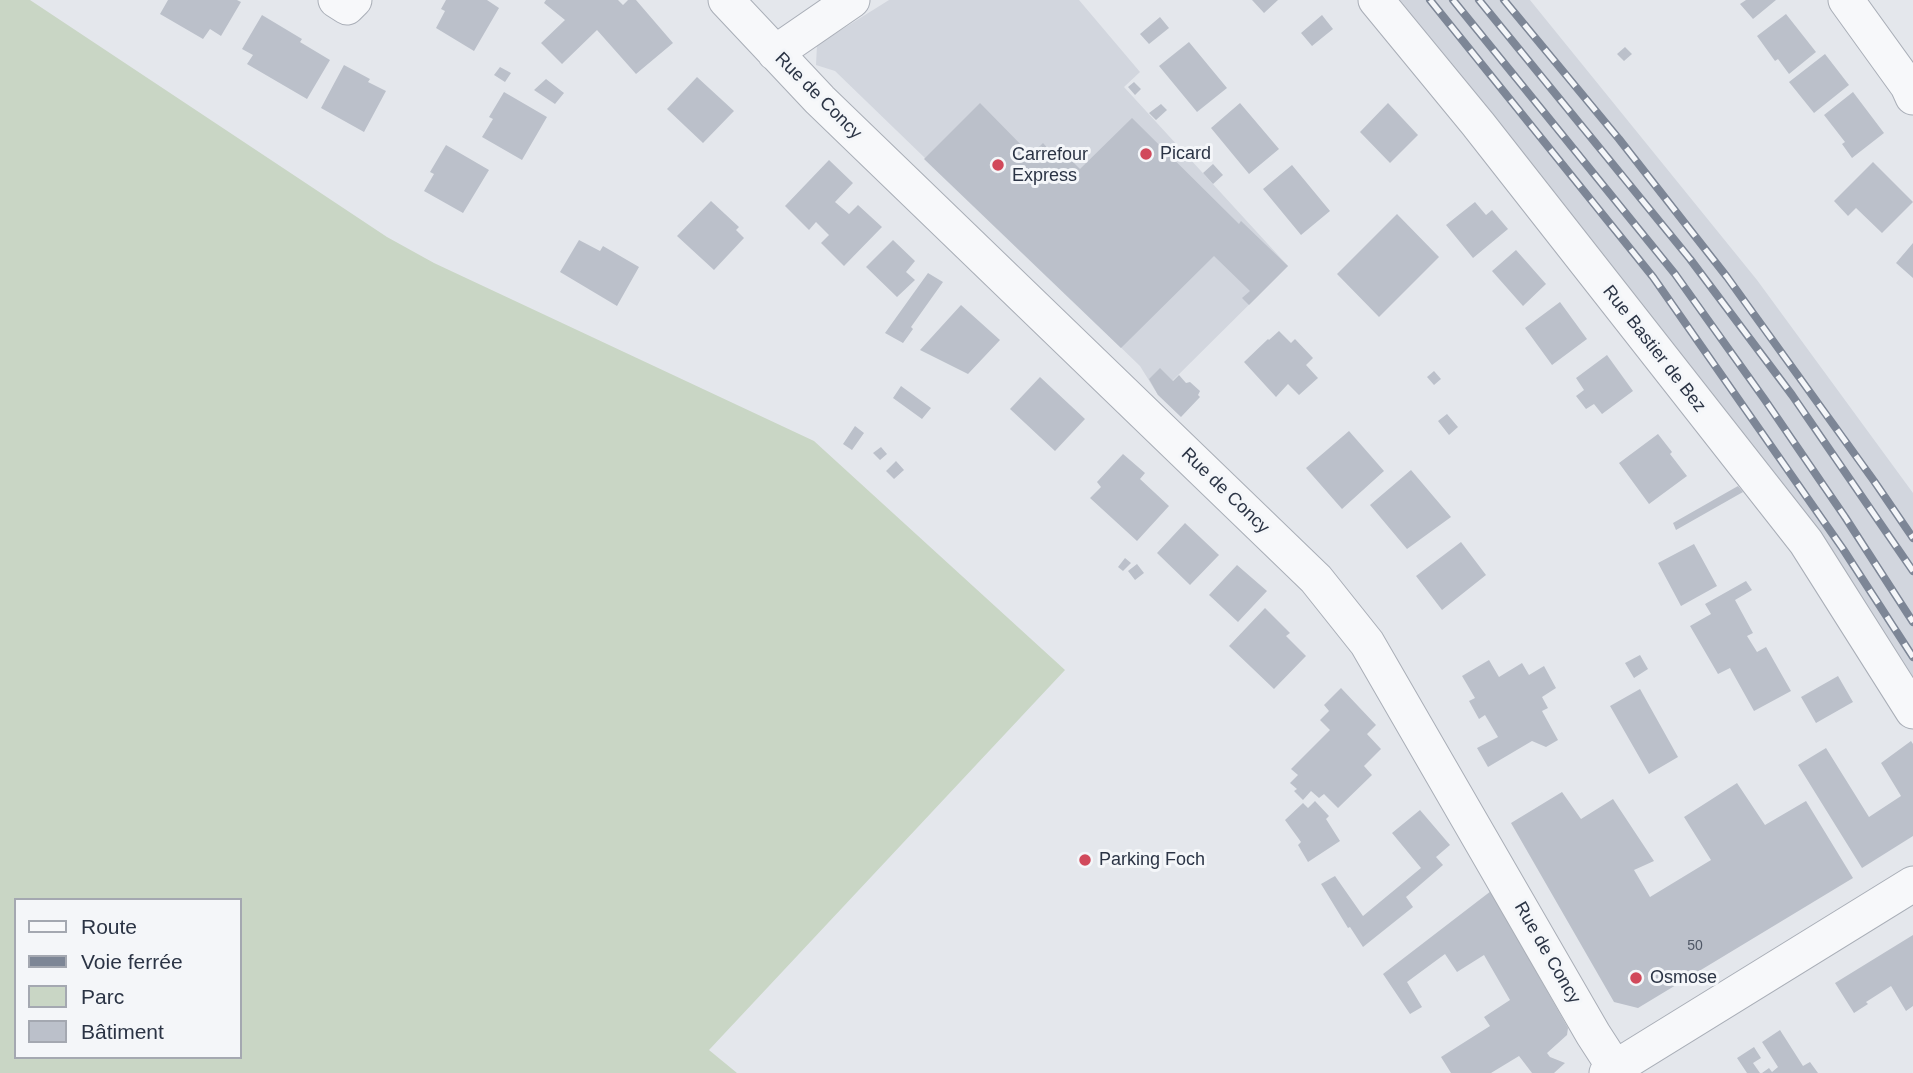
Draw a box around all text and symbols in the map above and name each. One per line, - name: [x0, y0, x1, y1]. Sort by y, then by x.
- street label: Rue de Concy: [770, 48, 866, 144]
- place label: Picard: [1160, 143, 1211, 165]
- place label: Carrefour Express: [1012, 144, 1088, 186]
- marker: Picard: [1138, 146, 1154, 162]
- marker: Carrefour Express: [990, 157, 1006, 173]
- street label: Rue Bastier de Bez: [1598, 281, 1710, 417]
- street label: Rue de Concy: [1176, 444, 1274, 538]
- place label: Parking Foch: [1099, 849, 1205, 871]
- marker: Parking Foch: [1077, 852, 1093, 868]
- legend: [14, 898, 242, 1059]
- street label: Rue de Concy: [1509, 898, 1585, 1008]
- text: Route: [81, 915, 137, 938]
- house number: 50: [1687, 938, 1703, 954]
- text: Voie ferrée: [81, 950, 183, 973]
- place label: Osmose: [1650, 967, 1717, 989]
- marker: Osmose: [1628, 970, 1644, 986]
- text: Parc: [81, 985, 124, 1008]
- text: Bâtiment: [81, 1020, 164, 1043]

